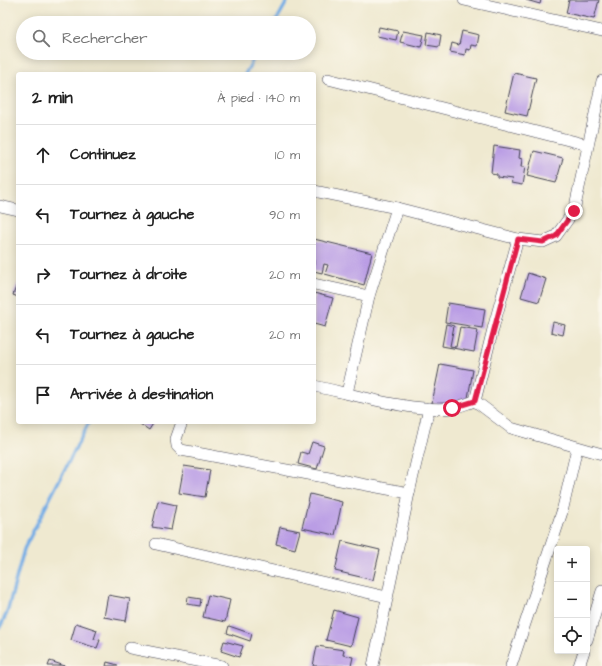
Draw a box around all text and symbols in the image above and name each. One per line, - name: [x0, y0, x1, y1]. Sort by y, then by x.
- search box: [16, 16, 316, 60]
- icon: search: [30, 27, 52, 49]
- text: Rechercher: [62, 28, 147, 49]
- text: 2 min: [32, 86, 73, 110]
- text: À pied · 140 m: [217, 89, 300, 107]
- icon: ahead: [32, 144, 54, 166]
- text: Continuez: [70, 144, 136, 165]
- text: 10 m: [275, 146, 300, 164]
- route end: [565, 202, 583, 220]
- icon: left: [32, 204, 54, 226]
- text: Tournez à gauche: [70, 204, 194, 225]
- text: 90 m: [269, 206, 300, 224]
- icon: right: [32, 264, 54, 286]
- text: Tournez à droite: [70, 264, 187, 285]
- text: 20 m: [269, 266, 300, 284]
- icon: left: [32, 324, 54, 346]
- text: Tournez à gauche: [70, 324, 194, 345]
- text: 20 m: [269, 326, 300, 344]
- icon: arrive: [32, 384, 54, 406]
- text: Arrivée à destination: [70, 384, 213, 405]
- route start: [443, 399, 461, 417]
- map controls: [554, 546, 590, 654]
- button: +: [554, 546, 590, 582]
- button: −: [554, 582, 590, 618]
- button: locate: [554, 618, 590, 654]

